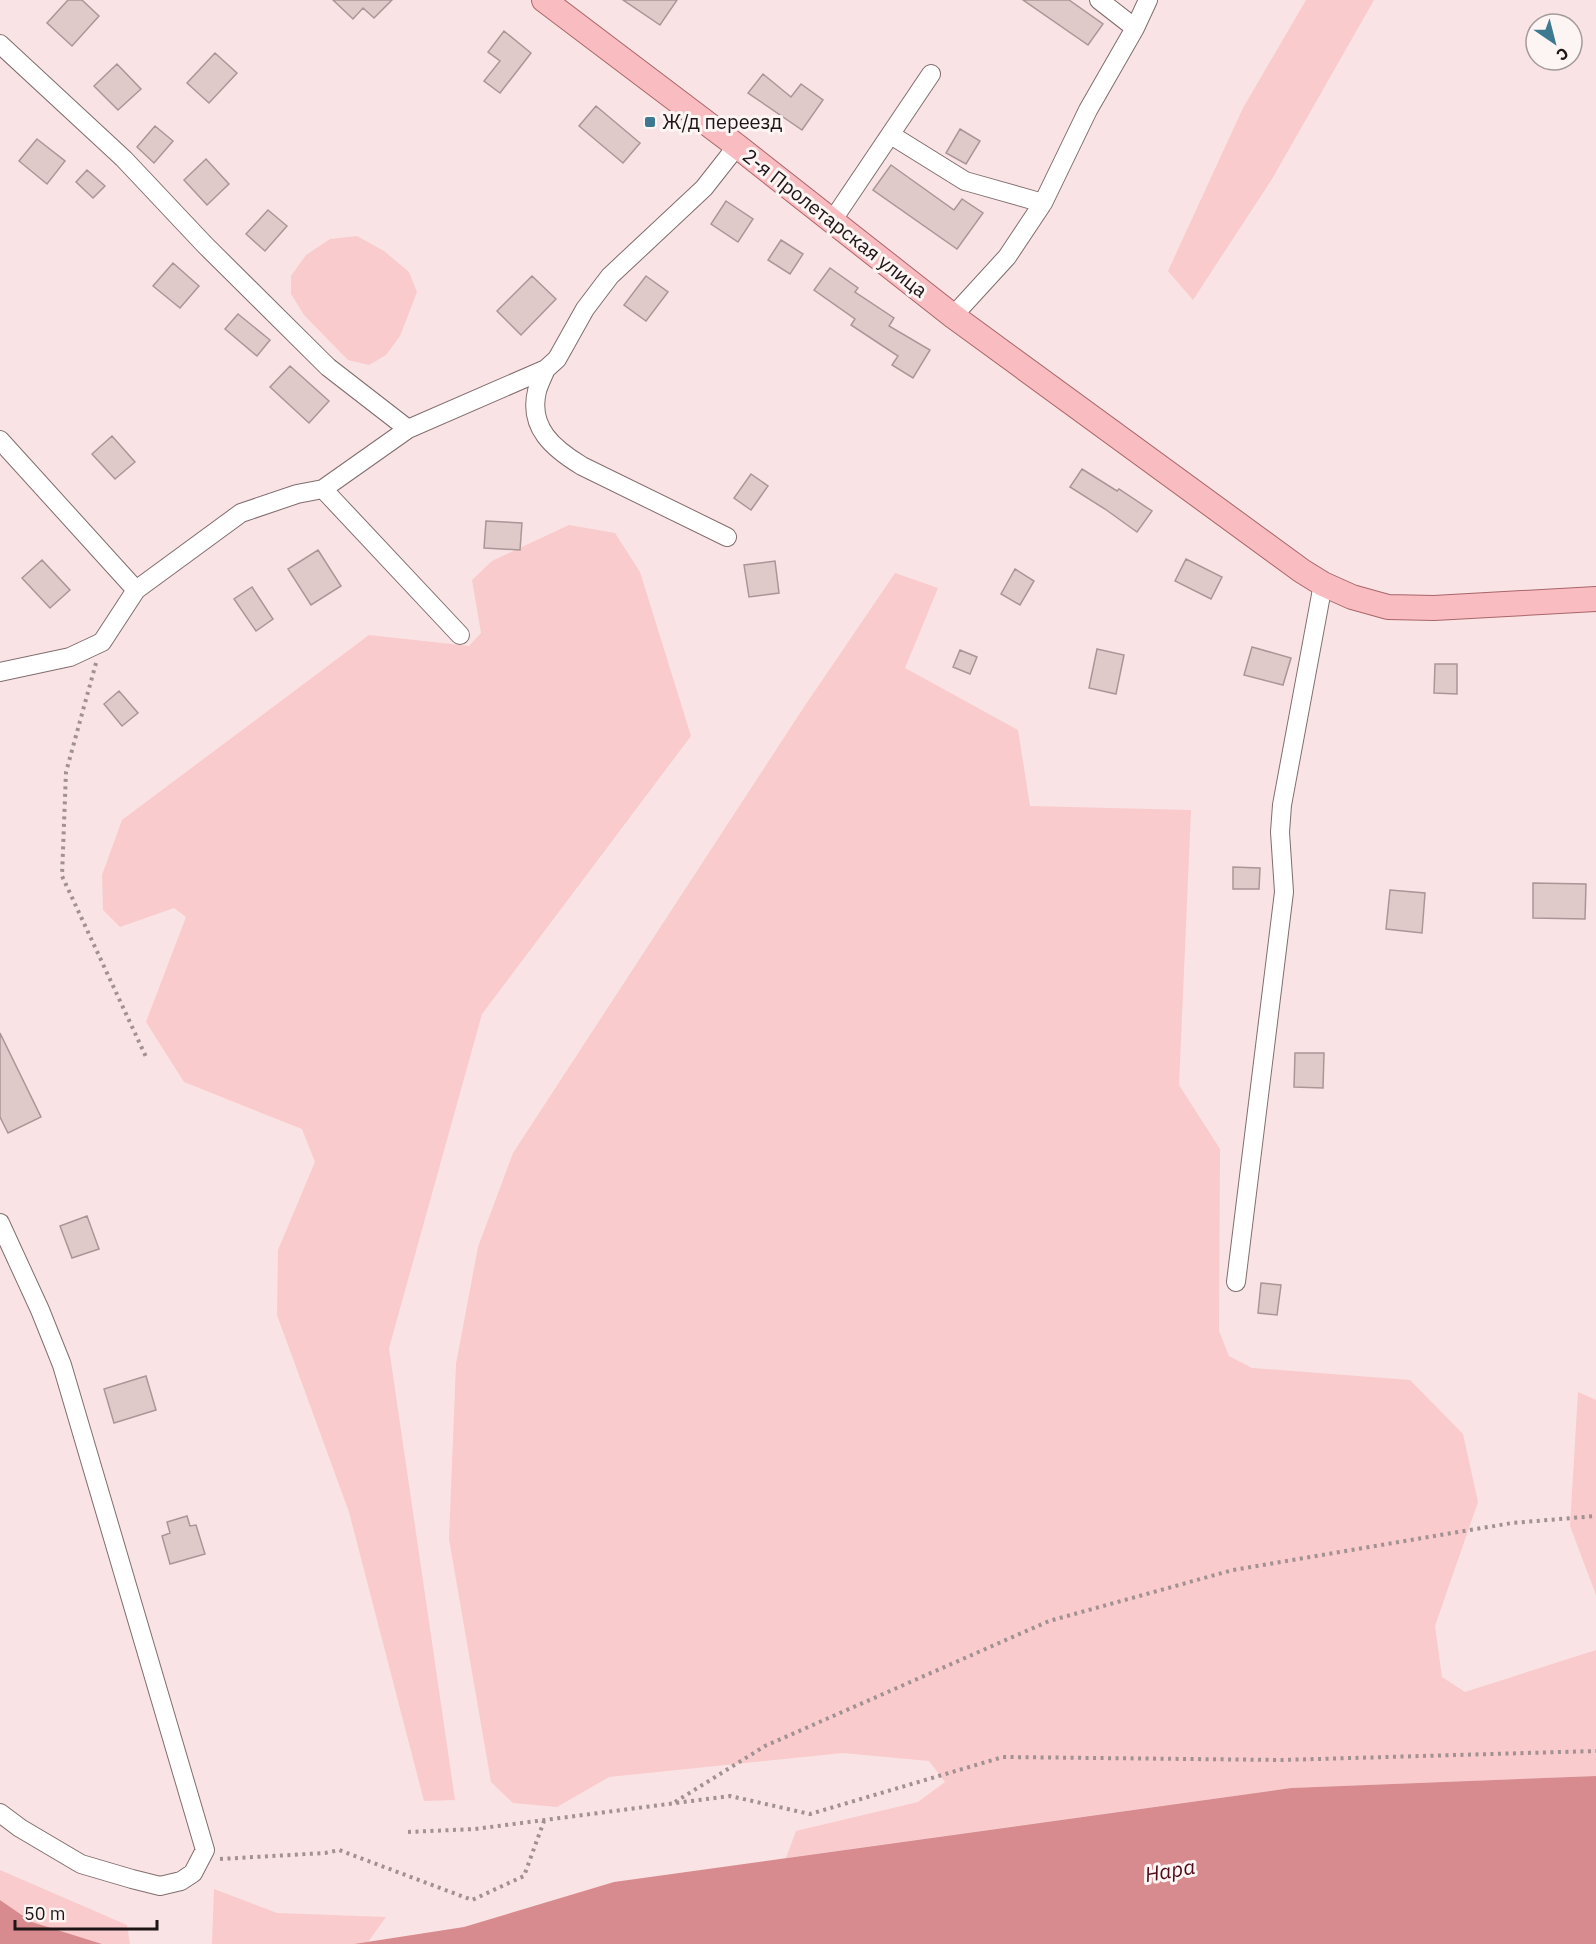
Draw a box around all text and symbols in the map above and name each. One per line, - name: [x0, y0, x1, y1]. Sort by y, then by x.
- north arrow: [1524, 12, 1584, 72]
- text: С: [1553, 43, 1573, 65]
- place label: Ж/д переезд: [662, 108, 783, 135]
- marker: Ж/д переезд: [643, 115, 657, 129]
- street label: 2-я Пролетарская улица: [737, 142, 934, 304]
- water label: Нара: [1142, 1852, 1197, 1888]
- scale bar: [15, 1893, 158, 1931]
- text: 50 m: [24, 1902, 66, 1925]

